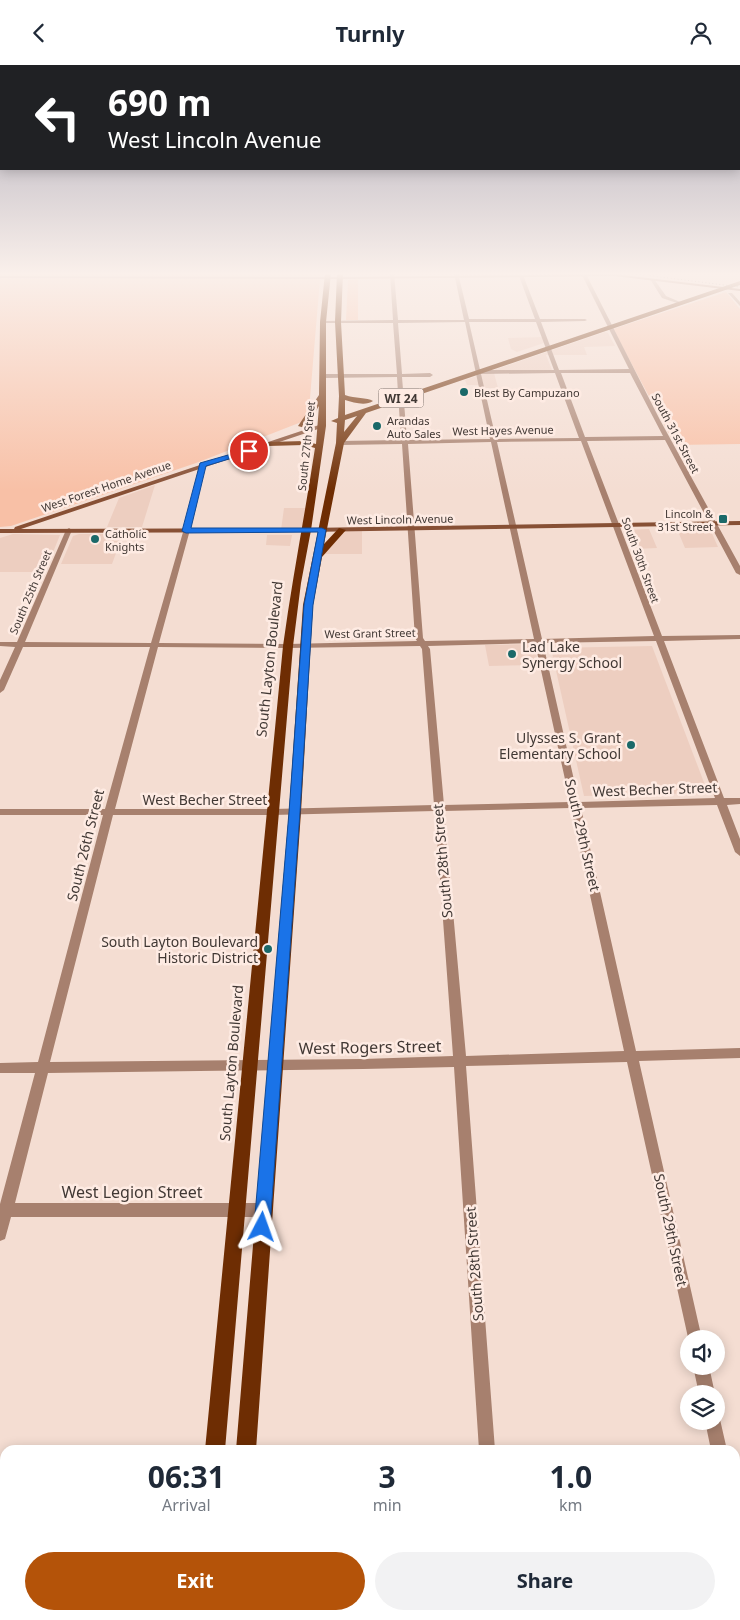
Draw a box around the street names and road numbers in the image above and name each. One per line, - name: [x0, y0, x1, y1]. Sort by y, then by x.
- road number: WI 24: [378, 388, 424, 407]
- street label: South 31st Street: [649, 390, 703, 476]
- street label: South 27th Street: [294, 400, 318, 492]
- street label: West Hayes Avenue: [452, 422, 554, 438]
- street label: West Forest Home Avenue: [39, 457, 173, 515]
- street label: West Lincoln Avenue: [346, 511, 454, 527]
- street label: South 30th Street: [619, 515, 663, 605]
- street label: South 25th Street: [6, 548, 55, 636]
- street label: South Layton Boulevard: [251, 580, 287, 738]
- street label: West Grant Street: [324, 625, 416, 641]
- street label: South 29th Street: [561, 777, 605, 893]
- street label: West Becher Street: [592, 777, 718, 801]
- street label: South 26th Street: [62, 787, 108, 903]
- street label: West Becher Street: [143, 790, 267, 809]
- street label: South 28th Street: [428, 803, 456, 919]
- street label: South Layton Boulevard: [215, 984, 247, 1142]
- street label: West Rogers Street: [298, 1035, 442, 1059]
- street label: South 29th Street: [650, 1172, 692, 1288]
- street label: West Legion Street: [62, 1181, 203, 1203]
- street label: South 28th Street: [461, 1206, 487, 1322]

